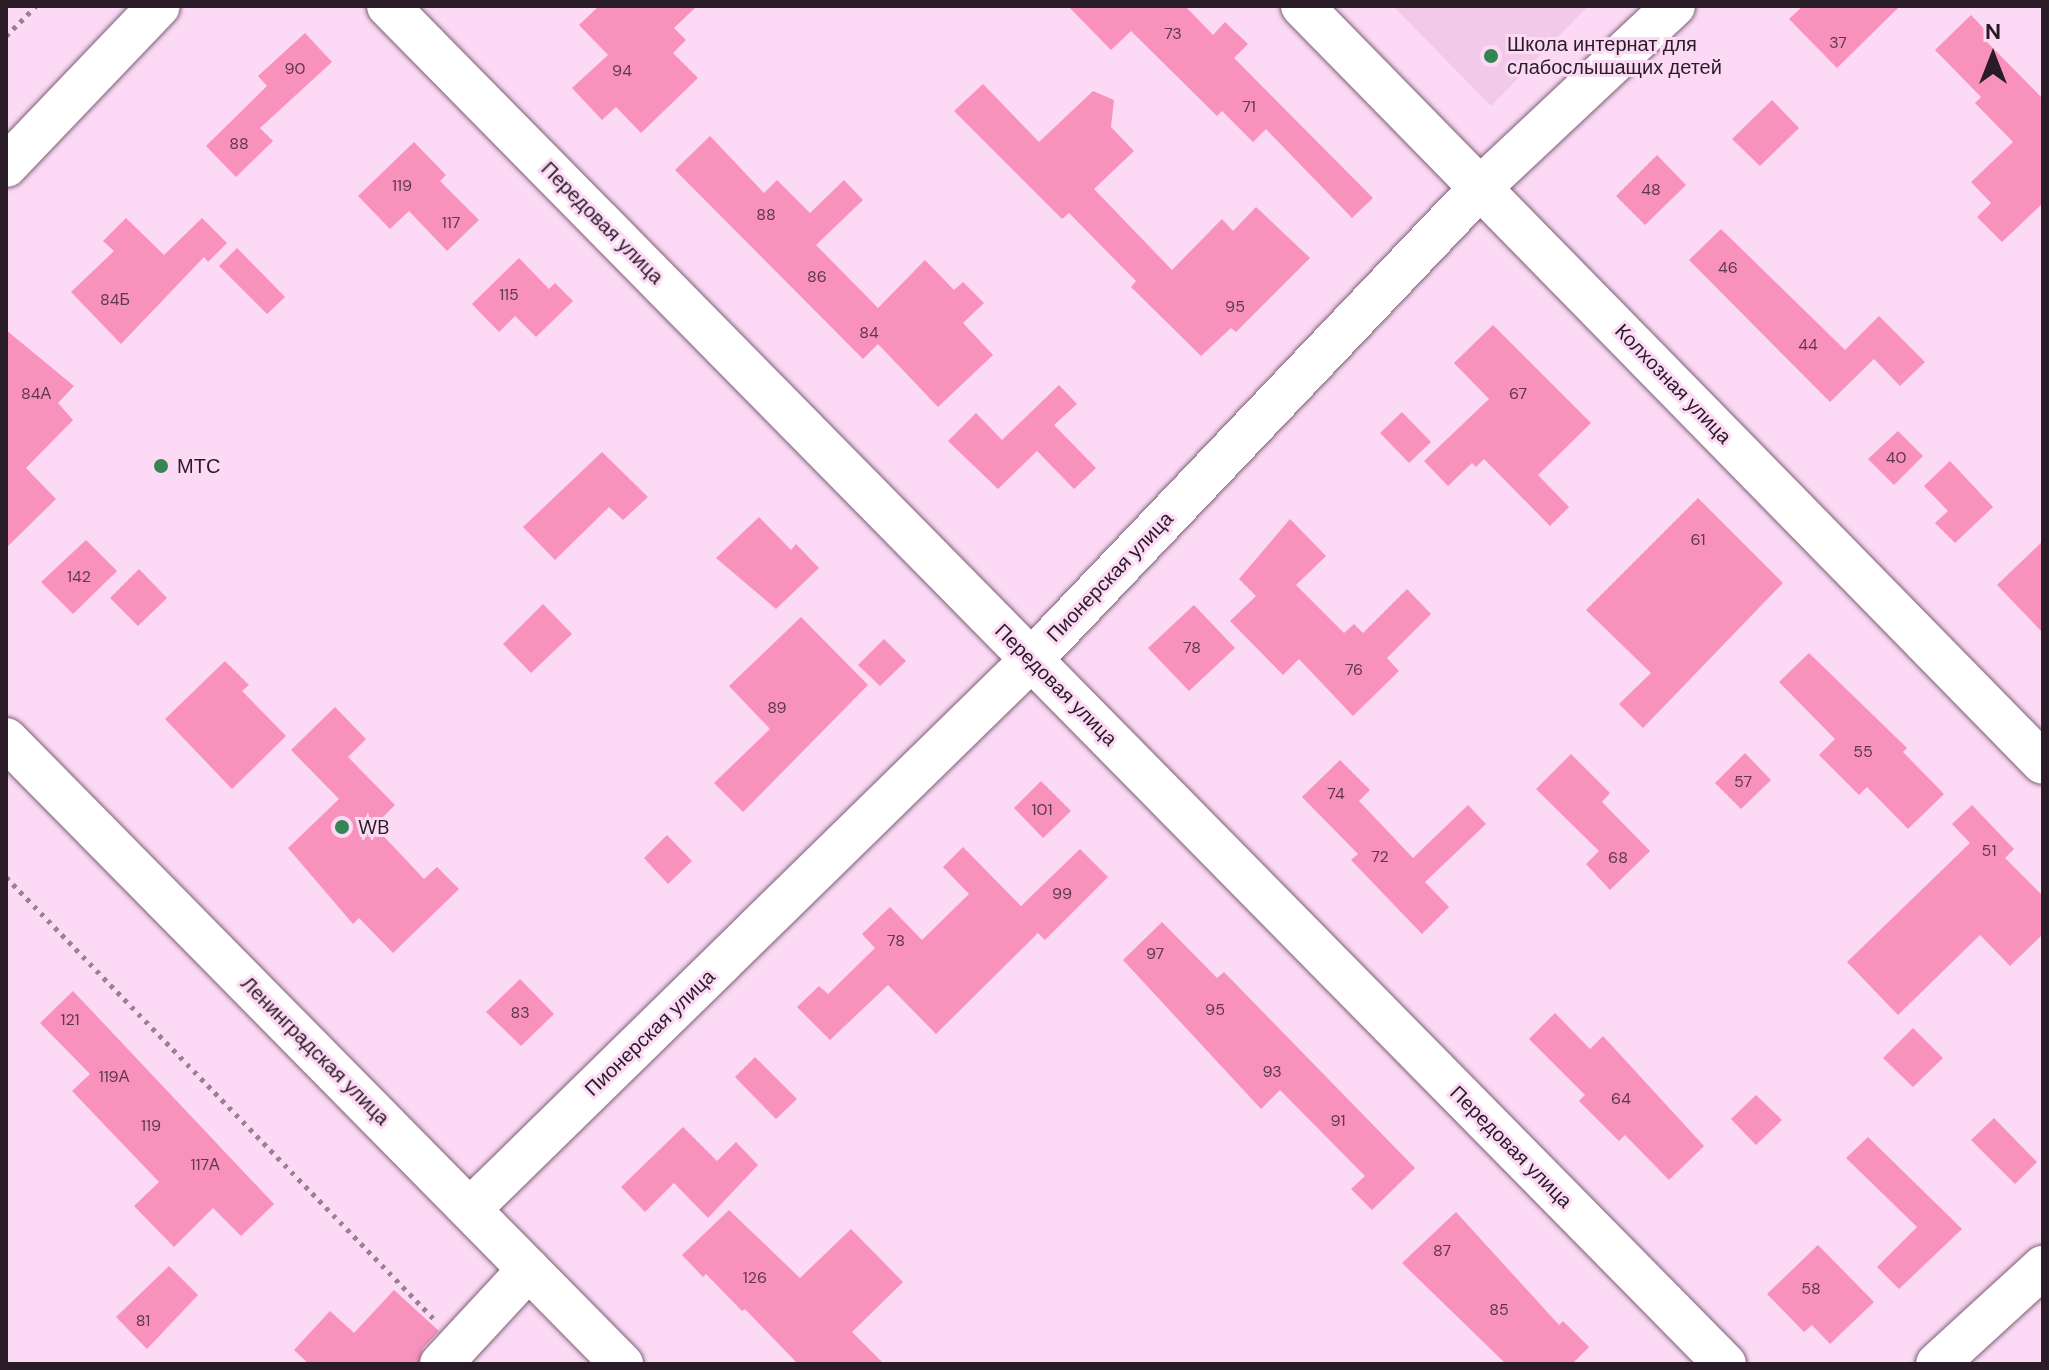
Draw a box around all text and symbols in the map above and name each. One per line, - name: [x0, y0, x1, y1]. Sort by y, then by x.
- north arrow: [1953, 16, 2033, 96]
- text: N: [1985, 17, 2001, 46]
- house number: 73: [1164, 24, 1182, 44]
- place label: Школа интернат для слабослышащих детей: [1507, 32, 1722, 79]
- house number: 37: [1829, 33, 1847, 53]
- marker: Школа интернат для слабослышащих детей: [1482, 47, 1500, 65]
- house number: 90: [285, 59, 305, 79]
- house number: 94: [612, 61, 632, 81]
- house number: 71: [1242, 97, 1256, 117]
- house number: 88: [229, 134, 249, 154]
- street label: Передовая улица: [536, 157, 668, 289]
- house number: 119: [392, 176, 412, 196]
- house number: 48: [1641, 180, 1661, 200]
- house number: 88: [756, 205, 776, 225]
- house number: 117: [442, 213, 460, 233]
- house number: 46: [1718, 258, 1738, 278]
- house number: 86: [807, 267, 827, 287]
- house number: 115: [499, 285, 519, 305]
- house number: 84Б: [100, 290, 130, 310]
- house number: 95: [1225, 297, 1245, 317]
- street label: Колхозная улица: [1610, 319, 1736, 449]
- house number: 84: [859, 323, 879, 343]
- house number: 44: [1798, 335, 1818, 355]
- house number: 84А: [21, 384, 51, 404]
- house number: 67: [1509, 384, 1527, 404]
- house number: 40: [1886, 448, 1906, 468]
- place label: МТС: [177, 454, 220, 478]
- marker: МТС: [152, 457, 170, 475]
- street label: Пионерская улица: [1042, 507, 1178, 647]
- house number: 61: [1690, 530, 1706, 550]
- house number: 142: [67, 567, 91, 587]
- street label: Передовая улица: [990, 619, 1122, 751]
- house number: 78: [1183, 638, 1201, 658]
- house number: 76: [1345, 660, 1363, 680]
- house number: 89: [767, 698, 787, 718]
- house number: 55: [1853, 742, 1873, 762]
- house number: 57: [1734, 772, 1752, 792]
- house number: 74: [1327, 784, 1345, 804]
- house number: 101: [1032, 800, 1052, 820]
- place label: WB: [358, 815, 389, 839]
- marker: WB: [333, 818, 351, 836]
- house number: 51: [1982, 841, 1996, 861]
- house number: 72: [1371, 847, 1389, 867]
- house number: 68: [1608, 848, 1628, 868]
- house number: 99: [1052, 884, 1072, 904]
- house number: 78: [887, 931, 905, 951]
- house number: 97: [1146, 944, 1164, 964]
- street label: Пионерская улица: [580, 965, 720, 1101]
- street label: Ленинградская улица: [236, 972, 394, 1130]
- house number: 95: [1205, 1000, 1225, 1020]
- house number: 83: [510, 1003, 530, 1023]
- house number: 121: [60, 1010, 80, 1030]
- house number: 93: [1262, 1062, 1282, 1082]
- house number: 119А: [99, 1067, 129, 1087]
- street label: Передовая улица: [1445, 1081, 1577, 1213]
- house number: 64: [1611, 1089, 1631, 1109]
- house number: 91: [1331, 1111, 1345, 1131]
- house number: 119: [141, 1116, 161, 1136]
- house number: 117А: [190, 1155, 220, 1175]
- house number: 87: [1433, 1241, 1451, 1261]
- house number: 126: [743, 1268, 767, 1288]
- house number: 58: [1801, 1279, 1821, 1299]
- house number: 85: [1489, 1300, 1509, 1320]
- house number: 81: [136, 1311, 150, 1331]

